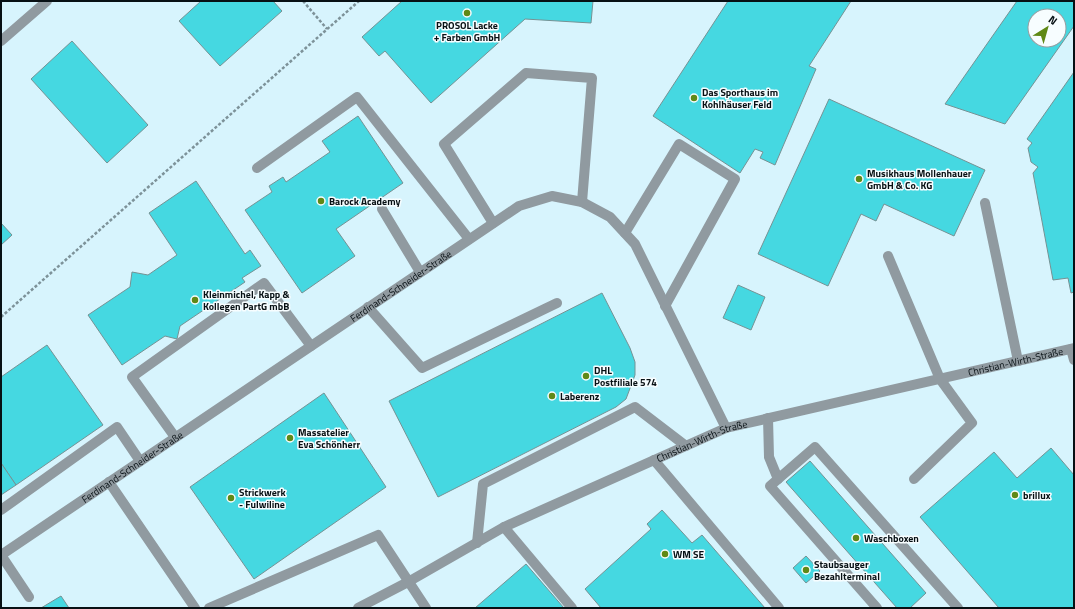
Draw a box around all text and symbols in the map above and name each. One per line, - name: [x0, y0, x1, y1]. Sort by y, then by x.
- marker: PROSOL Lacke + Farben GmbH: [462, 8, 472, 18]
- north arrow: [1027, 8, 1067, 48]
- text: N: [1045, 11, 1061, 29]
- place label: PROSOL Lacke + Farben GmbH: [434, 18, 501, 45]
- place label: Das Sporthaus im Kohlhäuser Feld: [702, 85, 778, 112]
- marker: Das Sporthaus im Kohlhäuser Feld: [689, 93, 699, 103]
- place label: Musikhaus Mollenhauer GmbH & Co. KG: [867, 166, 972, 193]
- marker: Musikhaus Mollenhauer GmbH & Co. KG: [854, 174, 864, 184]
- place label: Barock Academy: [329, 194, 401, 209]
- marker: Barock Academy: [316, 196, 326, 206]
- street label: Ferdinand-Schneider-Straße: [347, 246, 455, 326]
- place label: Kleinmichel, Kapp & Kollegen PartG mbB: [203, 287, 290, 314]
- marker: Kleinmichel, Kapp & Kollegen PartG mbB: [190, 295, 200, 305]
- street label: Christian-Wirth-Straße: [966, 344, 1065, 380]
- place label: DHL Postfiliale 574: [594, 363, 657, 390]
- marker: DHL Postfiliale 574: [581, 371, 591, 381]
- place label: Laberenz: [560, 389, 600, 404]
- marker: Laberenz: [547, 391, 557, 401]
- street label: Christian-Wirth-Straße: [654, 416, 749, 466]
- place label: Massatelier Eva Schönherr: [298, 425, 360, 452]
- street label: Ferdinand-Schneider-Straße: [79, 427, 186, 507]
- marker: Massatelier Eva Schönherr: [285, 433, 295, 443]
- place label: Strickwerk - Fulwiline: [239, 485, 286, 512]
- place label: brillux: [1023, 488, 1051, 503]
- marker: brillux: [1010, 490, 1020, 500]
- marker: Strickwerk - Fulwiline: [226, 493, 236, 503]
- place label: Waschboxen: [864, 531, 919, 546]
- marker: Waschboxen: [851, 533, 861, 543]
- place label: WM SE: [673, 547, 705, 562]
- marker: WM SE: [660, 549, 670, 559]
- place label: Staubsauger Bezahlterminal: [814, 557, 880, 584]
- marker: Staubsauger Bezahlterminal: [801, 565, 811, 575]

